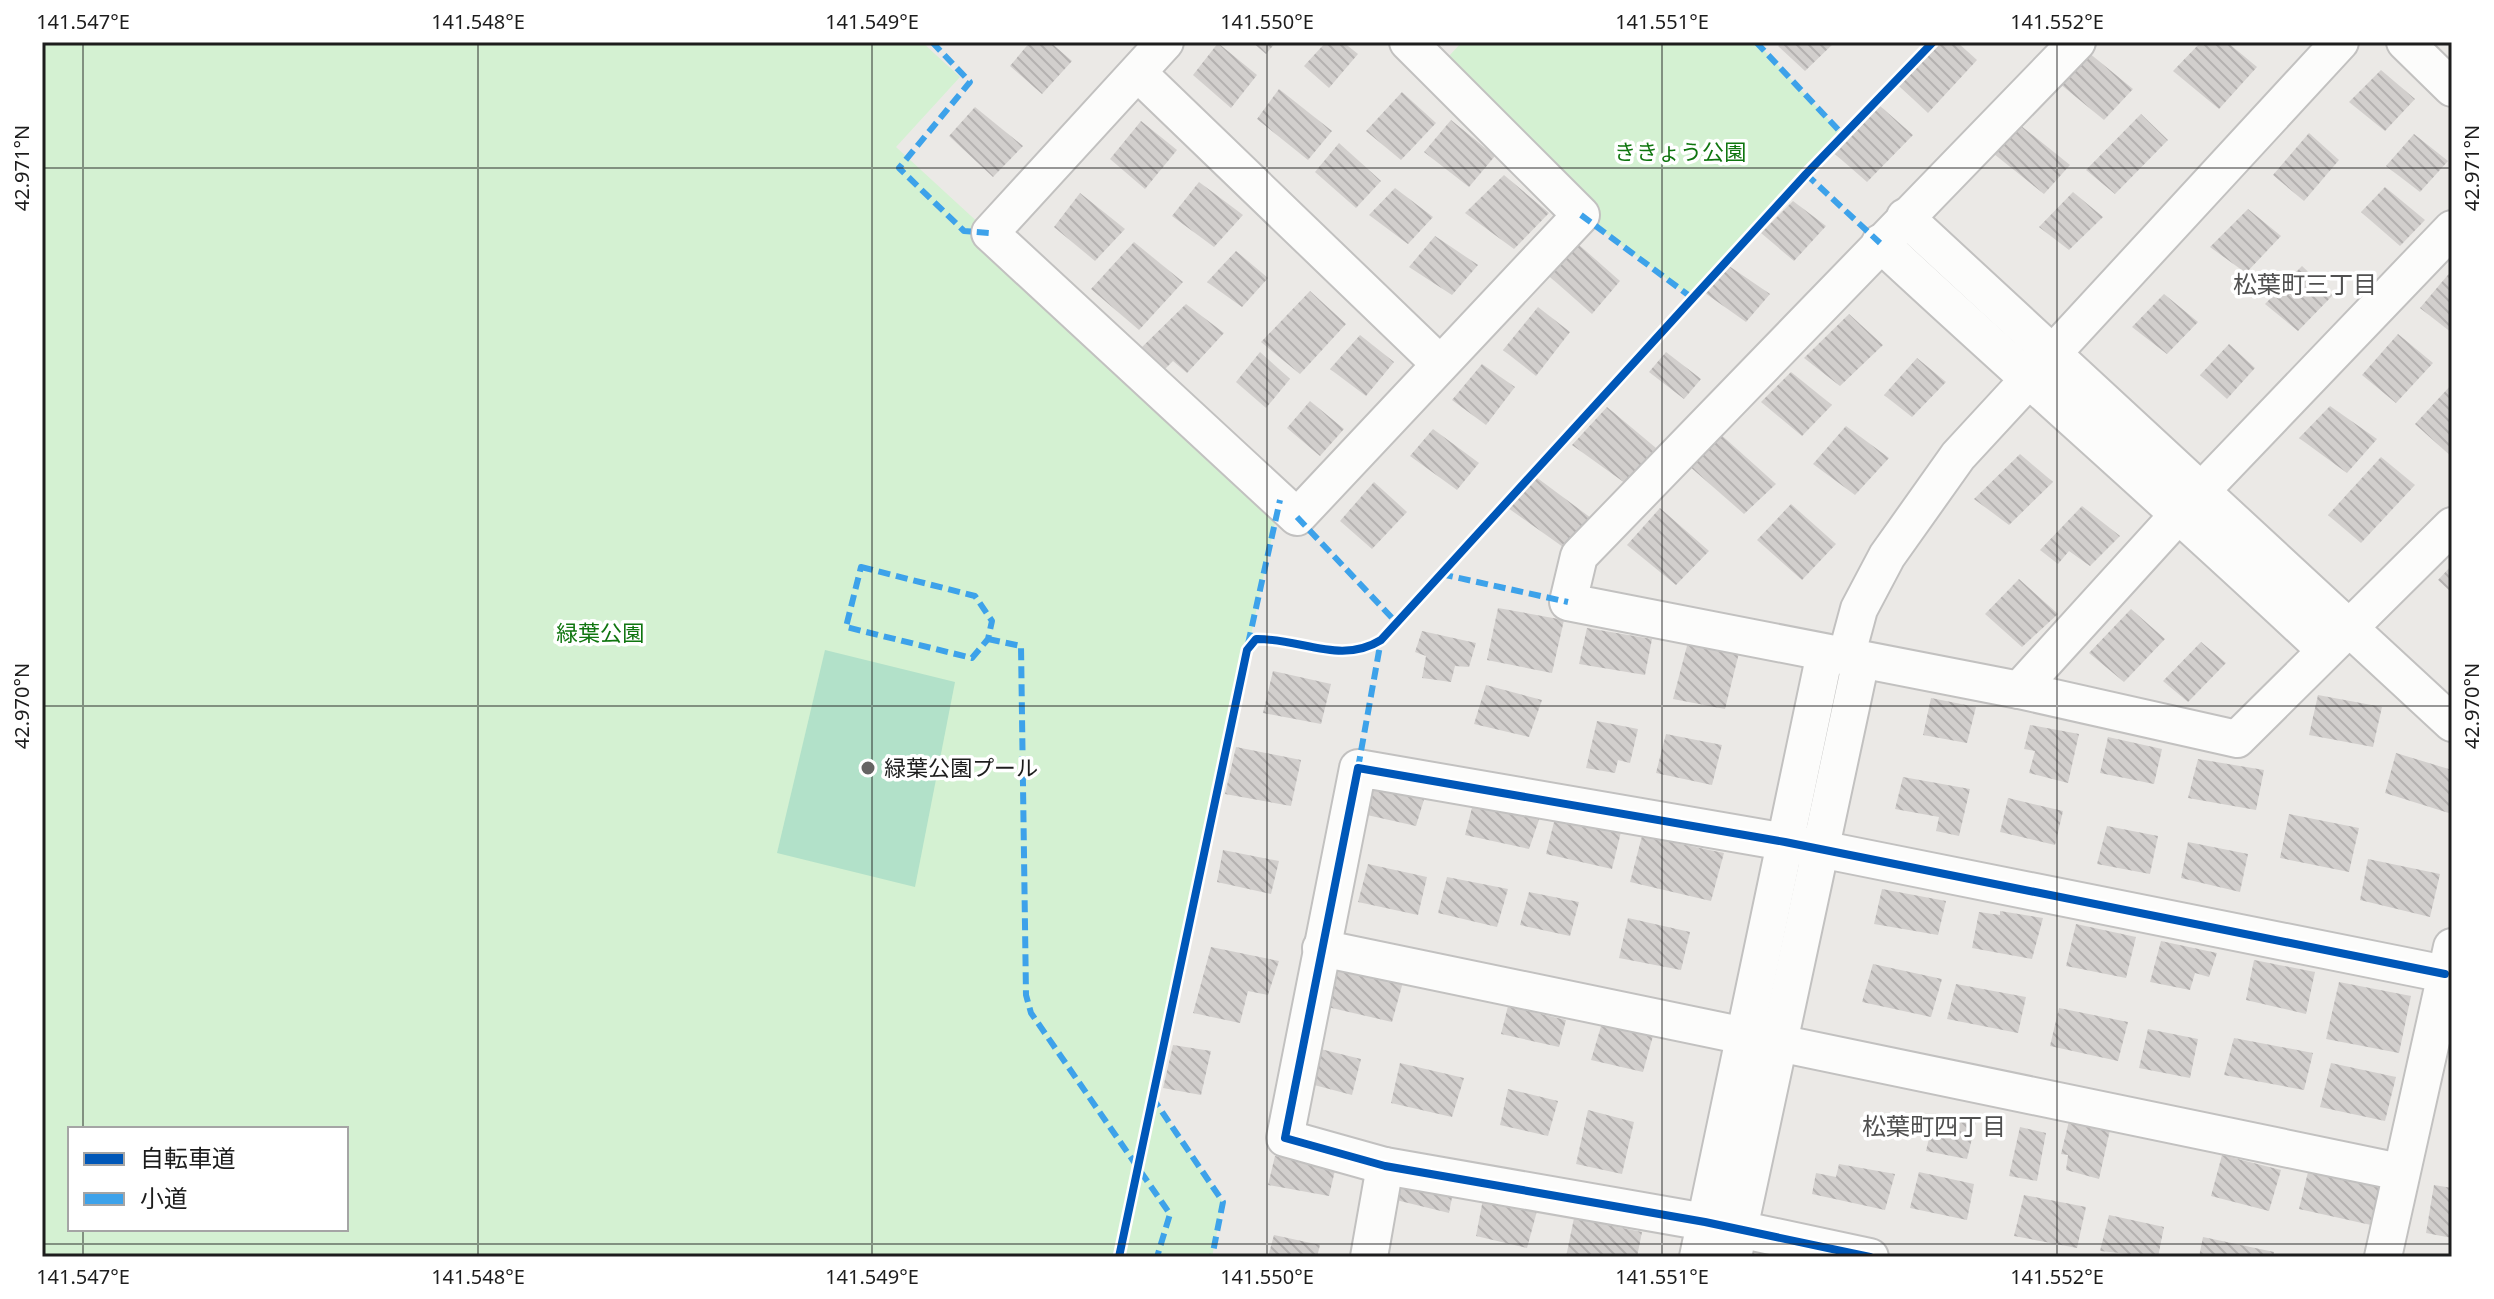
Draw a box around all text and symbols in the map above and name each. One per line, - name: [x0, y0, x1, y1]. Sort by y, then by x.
- text: 141.547°E: [36, 8, 130, 35]
- text: 141.548°E: [431, 8, 525, 35]
- text: 141.549°E: [825, 8, 919, 35]
- text: 141.550°E: [1220, 8, 1314, 35]
- text: 141.551°E: [1615, 8, 1709, 35]
- text: 141.552°E: [2010, 8, 2104, 35]
- text: 42.971°N: [8, 125, 35, 211]
- text: 42.971°N: [2458, 125, 2485, 211]
- park label: ききょう公園: [1614, 136, 1746, 166]
- district label: 松葉町三丁目: [2233, 267, 2377, 300]
- park label: 緑葉公園: [556, 617, 644, 647]
- text: 42.970°N: [8, 663, 35, 749]
- text: 42.970°N: [2458, 663, 2485, 749]
- place label: 緑葉公園プール: [884, 752, 1038, 782]
- marker: 緑葉公園プール: [859, 759, 877, 777]
- district label: 松葉町四丁目: [1862, 1109, 2006, 1142]
- legend: [68, 1127, 348, 1231]
- text: 自転車道: [140, 1141, 236, 1174]
- text: 小道: [140, 1181, 188, 1214]
- text: 141.547°E: [36, 1263, 130, 1290]
- text: 141.548°E: [431, 1263, 525, 1290]
- text: 141.549°E: [825, 1263, 919, 1290]
- text: 141.550°E: [1220, 1263, 1314, 1290]
- text: 141.551°E: [1615, 1263, 1709, 1290]
- text: 141.552°E: [2010, 1263, 2104, 1290]

